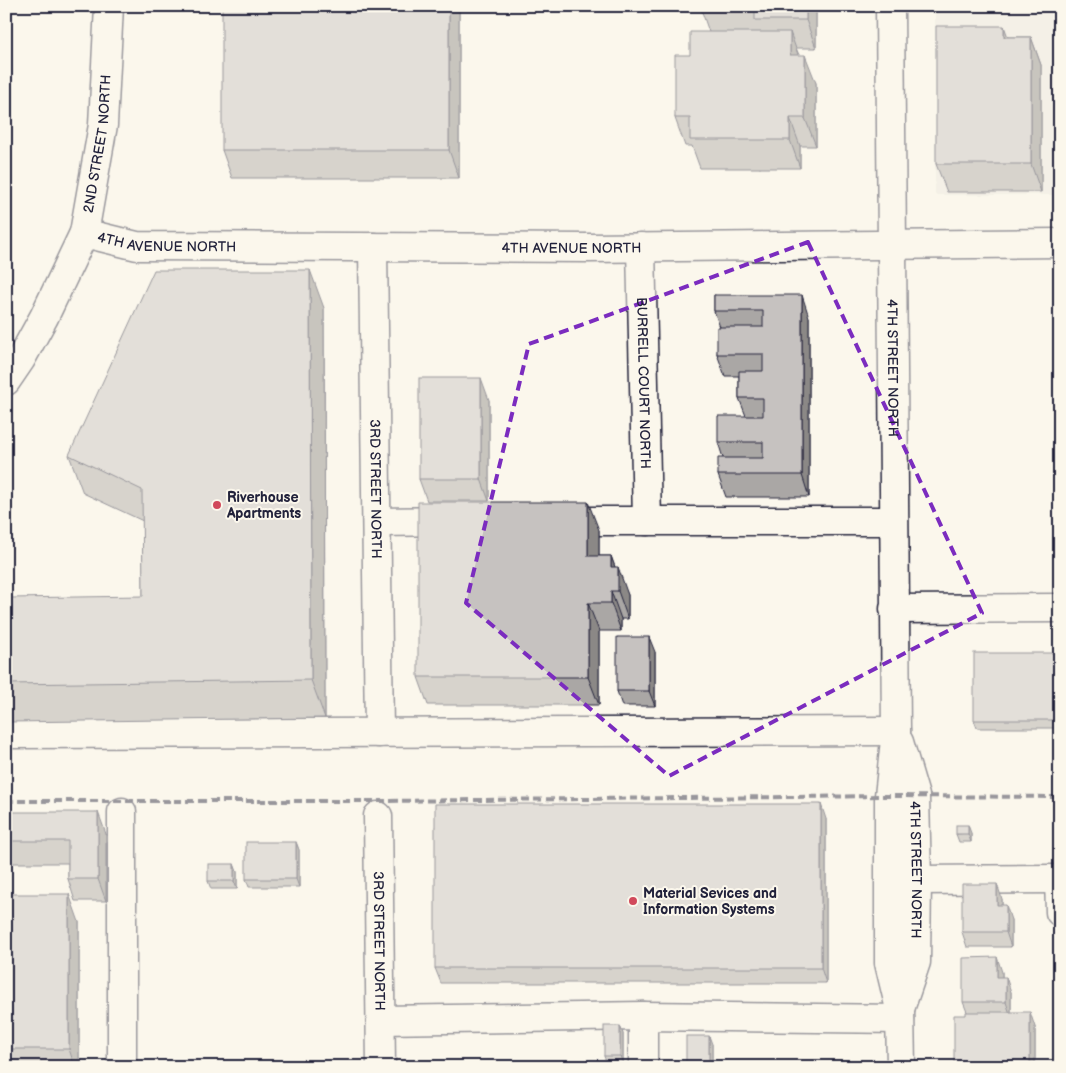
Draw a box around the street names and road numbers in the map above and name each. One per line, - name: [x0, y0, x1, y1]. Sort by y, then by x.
- street label: 2ND STREET NORTH: [79, 74, 114, 214]
- street label: 4TH AVENUE NORTH: [96, 228, 236, 255]
- street label: 4TH AVENUE NORTH: [501, 239, 641, 257]
- street label: BURRELL COURT NORTH: [634, 297, 654, 469]
- street label: 4TH STREET NORTH: [884, 299, 902, 437]
- street label: 3RD STREET NORTH: [367, 419, 385, 559]
- street label: 4TH STREET NORTH: [907, 801, 926, 939]
- street label: 3RD STREET NORTH: [370, 871, 389, 1011]

